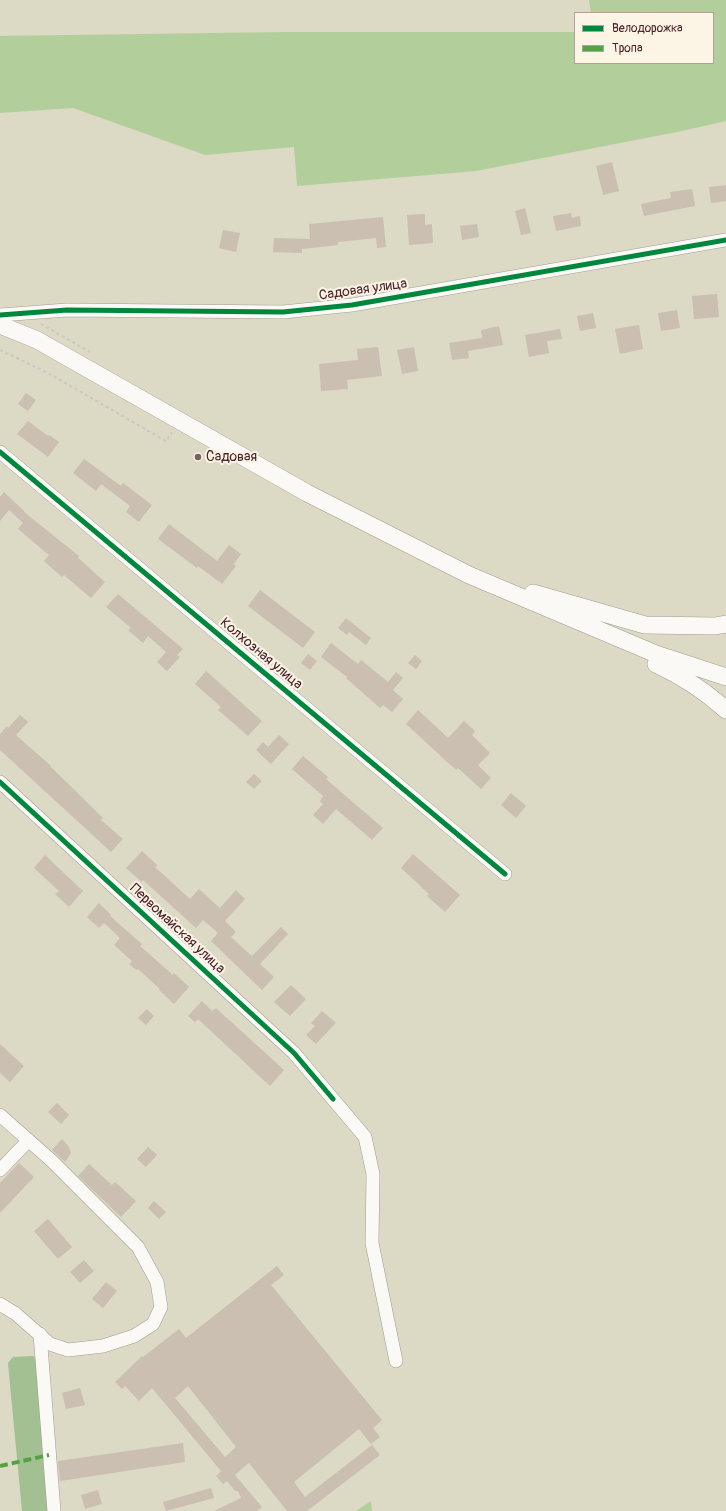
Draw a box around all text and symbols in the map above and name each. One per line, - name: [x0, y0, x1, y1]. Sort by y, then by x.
- legend: [574, 12, 714, 64]
- text: Велодорожка: [612, 21, 683, 36]
- text: Тропа: [612, 41, 642, 56]
- street label: Садовая улица: [318, 275, 408, 305]
- place label: Садовая: [206, 449, 257, 465]
- marker: Садовая: [193, 452, 203, 462]
- street label: Колхозная улица: [216, 615, 306, 693]
- street label: Первомайская улица: [126, 881, 228, 977]

